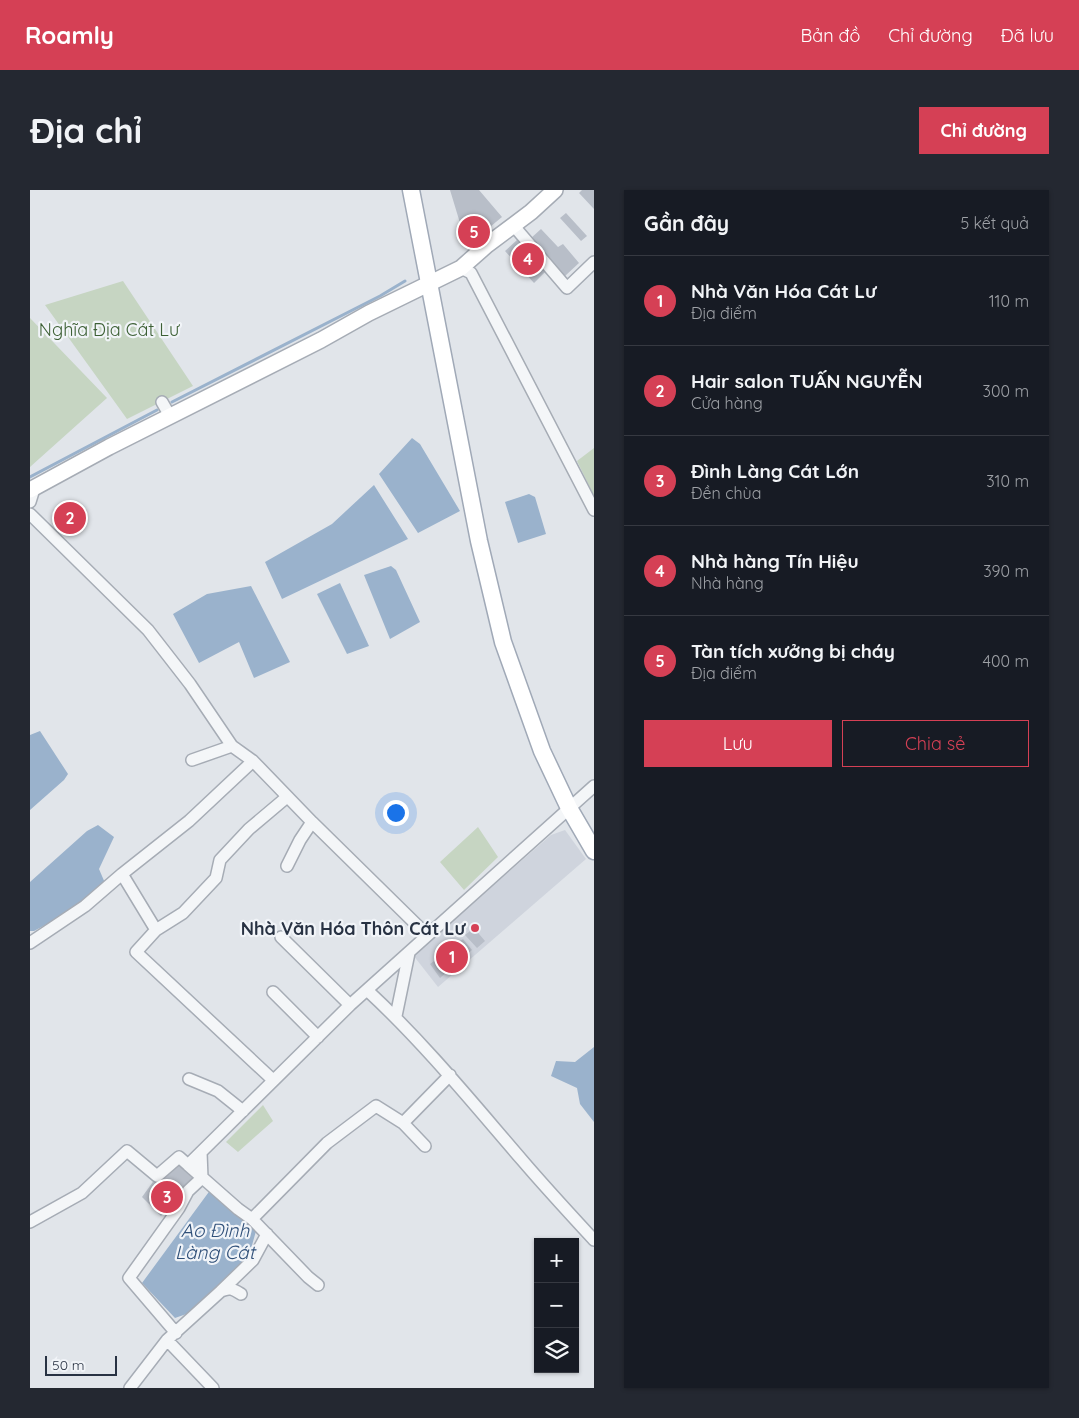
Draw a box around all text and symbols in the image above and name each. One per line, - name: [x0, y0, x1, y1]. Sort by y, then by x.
- text: Roamly: [25, 20, 114, 50]
- text: Bản đồ: [801, 24, 860, 47]
- text: Chỉ đường: [888, 24, 973, 47]
- text: Đã lưu: [1001, 24, 1054, 47]
- button: Chỉ đường: [919, 107, 1049, 154]
- text: Địa chỉ: [30, 108, 142, 152]
- text: Gần đây: [644, 210, 729, 236]
- pin: 5: [458, 213, 490, 251]
- text: 5 kết quả: [960, 213, 1029, 233]
- pin: 4: [512, 240, 544, 278]
- text: Nhà Văn Hóa Cát Lư: [691, 279, 876, 303]
- text: 1: [657, 291, 663, 311]
- text: 110 m: [989, 291, 1029, 311]
- text: Địa điểm: [691, 303, 757, 323]
- park label: Nghĩa Địa Cát Lư: [39, 318, 180, 341]
- text: Hair salon TUẤN NGUYỄN: [691, 369, 922, 393]
- text: 2: [655, 381, 665, 401]
- text: 300 m: [983, 381, 1029, 401]
- text: Cửa hàng: [691, 393, 763, 413]
- text: Đình Làng Cát Lớn: [691, 459, 859, 483]
- text: 3: [656, 471, 664, 491]
- text: 310 m: [986, 471, 1029, 491]
- text: Đền chùa: [691, 483, 761, 503]
- pin: 2: [54, 499, 86, 537]
- text: Nhà hàng Tín Hiệu: [691, 549, 859, 573]
- text: 4: [655, 561, 665, 581]
- text: 390 m: [983, 561, 1029, 581]
- text: Nhà hàng: [691, 573, 764, 593]
- text: Tàn tích xưởng bị cháy: [691, 639, 895, 663]
- text: 5: [655, 651, 665, 671]
- text: 400 m: [983, 651, 1029, 671]
- text: Địa điểm: [691, 663, 757, 683]
- button: Lưu: [644, 720, 832, 767]
- button: Chia sẻ: [842, 720, 1029, 767]
- your location: [383, 800, 409, 826]
- place label: Nhà Văn Hóa Thôn Cát Lư: [241, 917, 466, 940]
- marker: Nhà Văn Hóa Thôn Cát Lư: [469, 922, 481, 934]
- pin: 1: [436, 938, 468, 976]
- pin: 3: [151, 1178, 183, 1216]
- water label: Ao Đình Làng Cát: [175, 1218, 258, 1264]
- map controls: [534, 1238, 579, 1373]
- button: +: [534, 1238, 579, 1283]
- button: −: [534, 1283, 579, 1328]
- button: layers: [534, 1328, 579, 1373]
- scale bar: [45, 1353, 118, 1376]
- text: 50 m: [52, 1356, 85, 1374]

